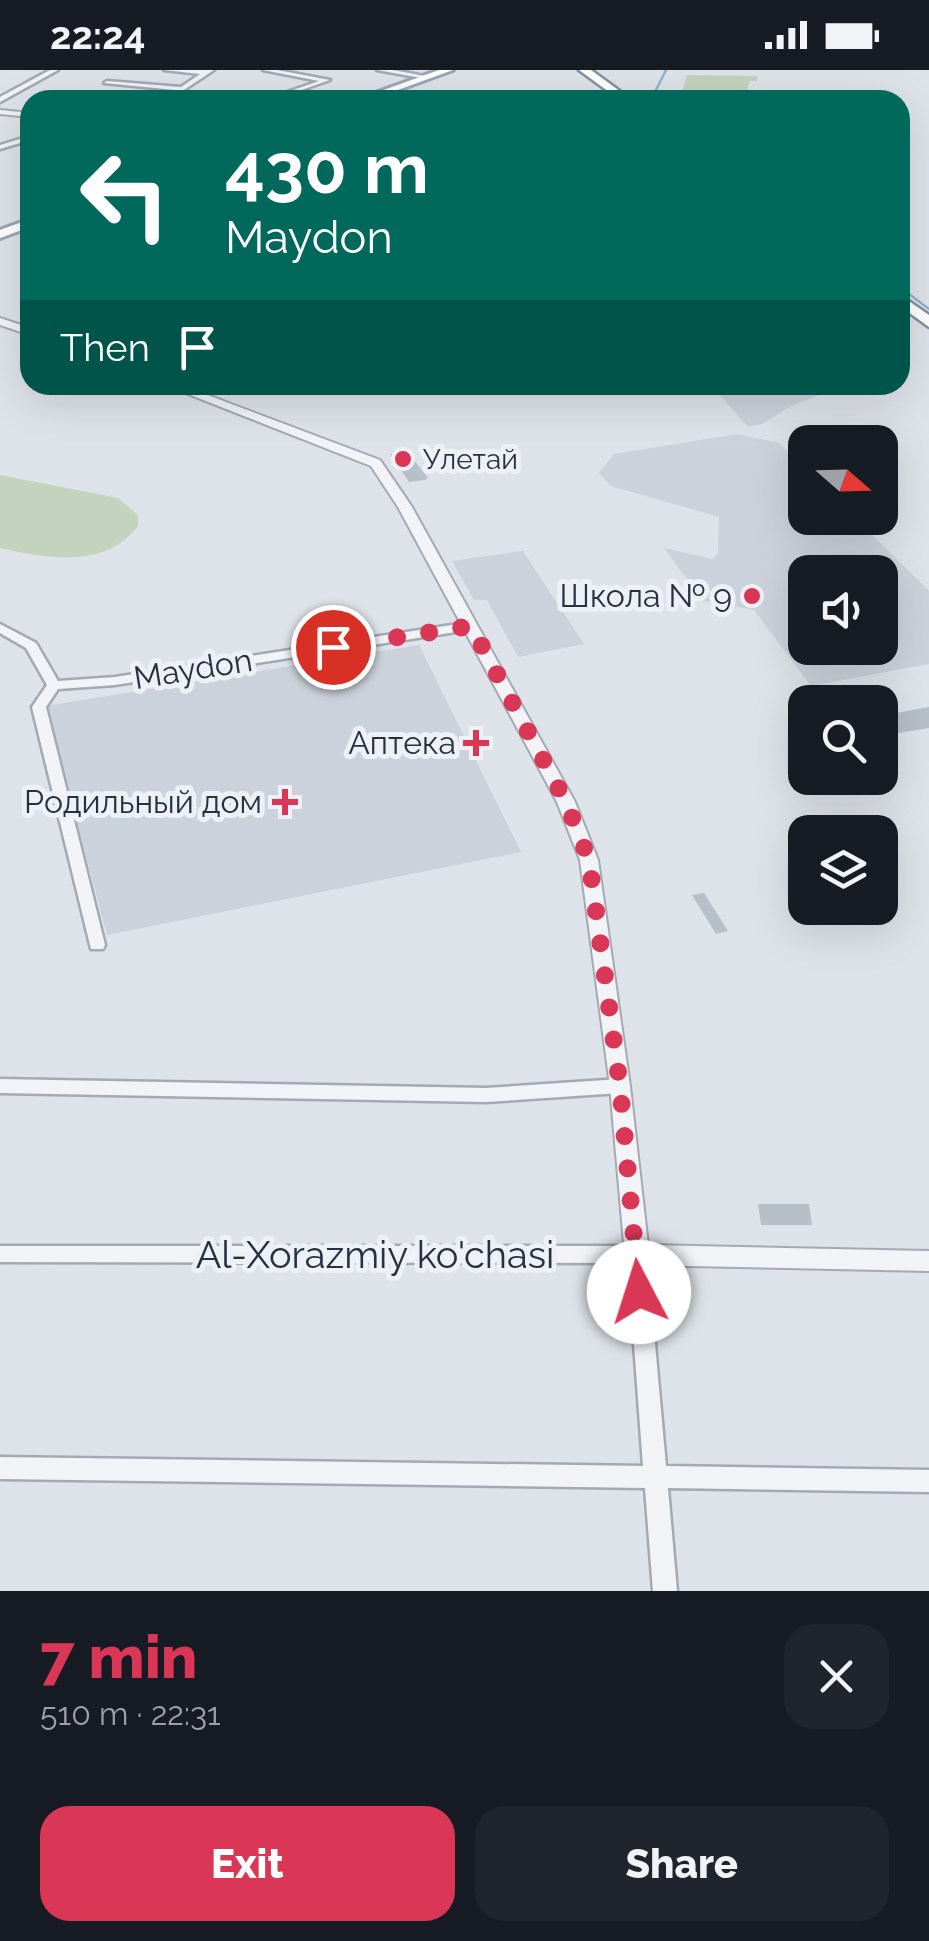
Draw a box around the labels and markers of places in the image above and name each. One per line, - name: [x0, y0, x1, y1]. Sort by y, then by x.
- place label: Улетай: [423, 443, 518, 476]
- marker: Улетай: [392, 448, 414, 470]
- place label: Школа № 9: [560, 577, 732, 614]
- marker: Школа № 9: [741, 585, 763, 607]
- pin: [291, 605, 376, 690]
- place label: Аптека: [348, 724, 456, 761]
- marker: Аптека: [465, 732, 487, 754]
- place label: Родильный дом: [24, 783, 262, 820]
- marker: Родильный дом: [272, 789, 298, 815]

